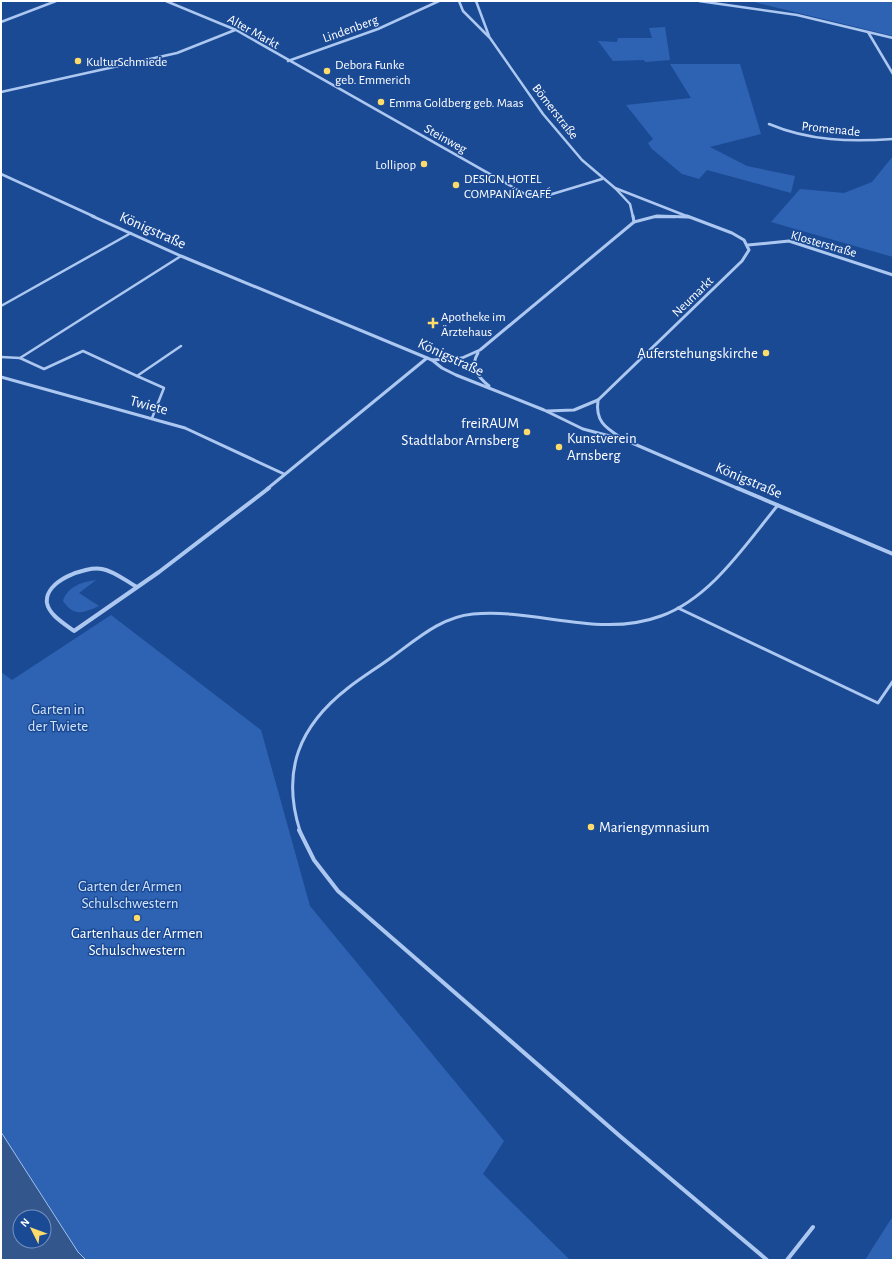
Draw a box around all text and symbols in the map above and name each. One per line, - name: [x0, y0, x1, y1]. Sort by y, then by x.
- street label: Alter Markt: [225, 13, 281, 52]
- street label: Lindenberg: [321, 13, 381, 45]
- marker: KulturSchmiede: [73, 56, 83, 66]
- place label: KulturSchmiede: [86, 56, 167, 69]
- place label: Debora Funke geb. Emmerich: [335, 59, 410, 87]
- marker: Debora Funke geb. Emmerich: [322, 66, 332, 76]
- street label: Bömerstraße: [529, 82, 580, 142]
- marker: Emma Goldberg geb. Maas: [376, 97, 386, 107]
- place label: Emma Goldberg geb. Maas: [389, 97, 524, 110]
- street label: Promenade: [801, 120, 861, 139]
- street label: Steinweg: [422, 122, 469, 157]
- place label: Lollipop: [375, 159, 416, 172]
- marker: Lollipop: [419, 159, 429, 169]
- place label: DESIGN HOTEL COMPANÍA CAFÉ: [464, 173, 551, 201]
- marker: DESIGN HOTEL COMPANÍA CAFÉ: [451, 180, 461, 190]
- street label: Königstraße: [117, 209, 188, 252]
- street label: Klosterstraße: [789, 229, 858, 260]
- street label: Neumarkt: [670, 274, 716, 320]
- place label: Apotheke im Ärztehaus: [441, 311, 506, 339]
- marker: Apotheke im Ärztehaus: [428, 318, 438, 328]
- street label: Königstraße: [415, 336, 486, 379]
- place label: Auferstehungskirche: [637, 346, 758, 361]
- marker: Auferstehungskirche: [761, 348, 771, 358]
- street label: Twiete: [128, 393, 169, 418]
- place label: freiRAUM Stadtlabor Arnsberg: [401, 416, 520, 448]
- marker: freiRAUM Stadtlabor Arnsberg: [522, 427, 532, 437]
- place label: Kunstverein Arnsberg: [567, 431, 637, 463]
- marker: Kunstverein Arnsberg: [554, 442, 564, 452]
- street label: Königstraße: [713, 460, 784, 501]
- park label: Garten in der Twiete: [28, 702, 88, 734]
- place label: Mariengymnasium: [599, 820, 710, 835]
- marker: Mariengymnasium: [586, 822, 596, 832]
- park label: Garten der Armen Schulschwestern: [78, 879, 182, 911]
- marker: Gartenhaus der Armen Schulschwestern: [132, 913, 142, 923]
- place label: Gartenhaus der Armen Schulschwestern: [71, 926, 203, 958]
- north arrow: [12, 1209, 52, 1249]
- text: N: [18, 1216, 32, 1229]

